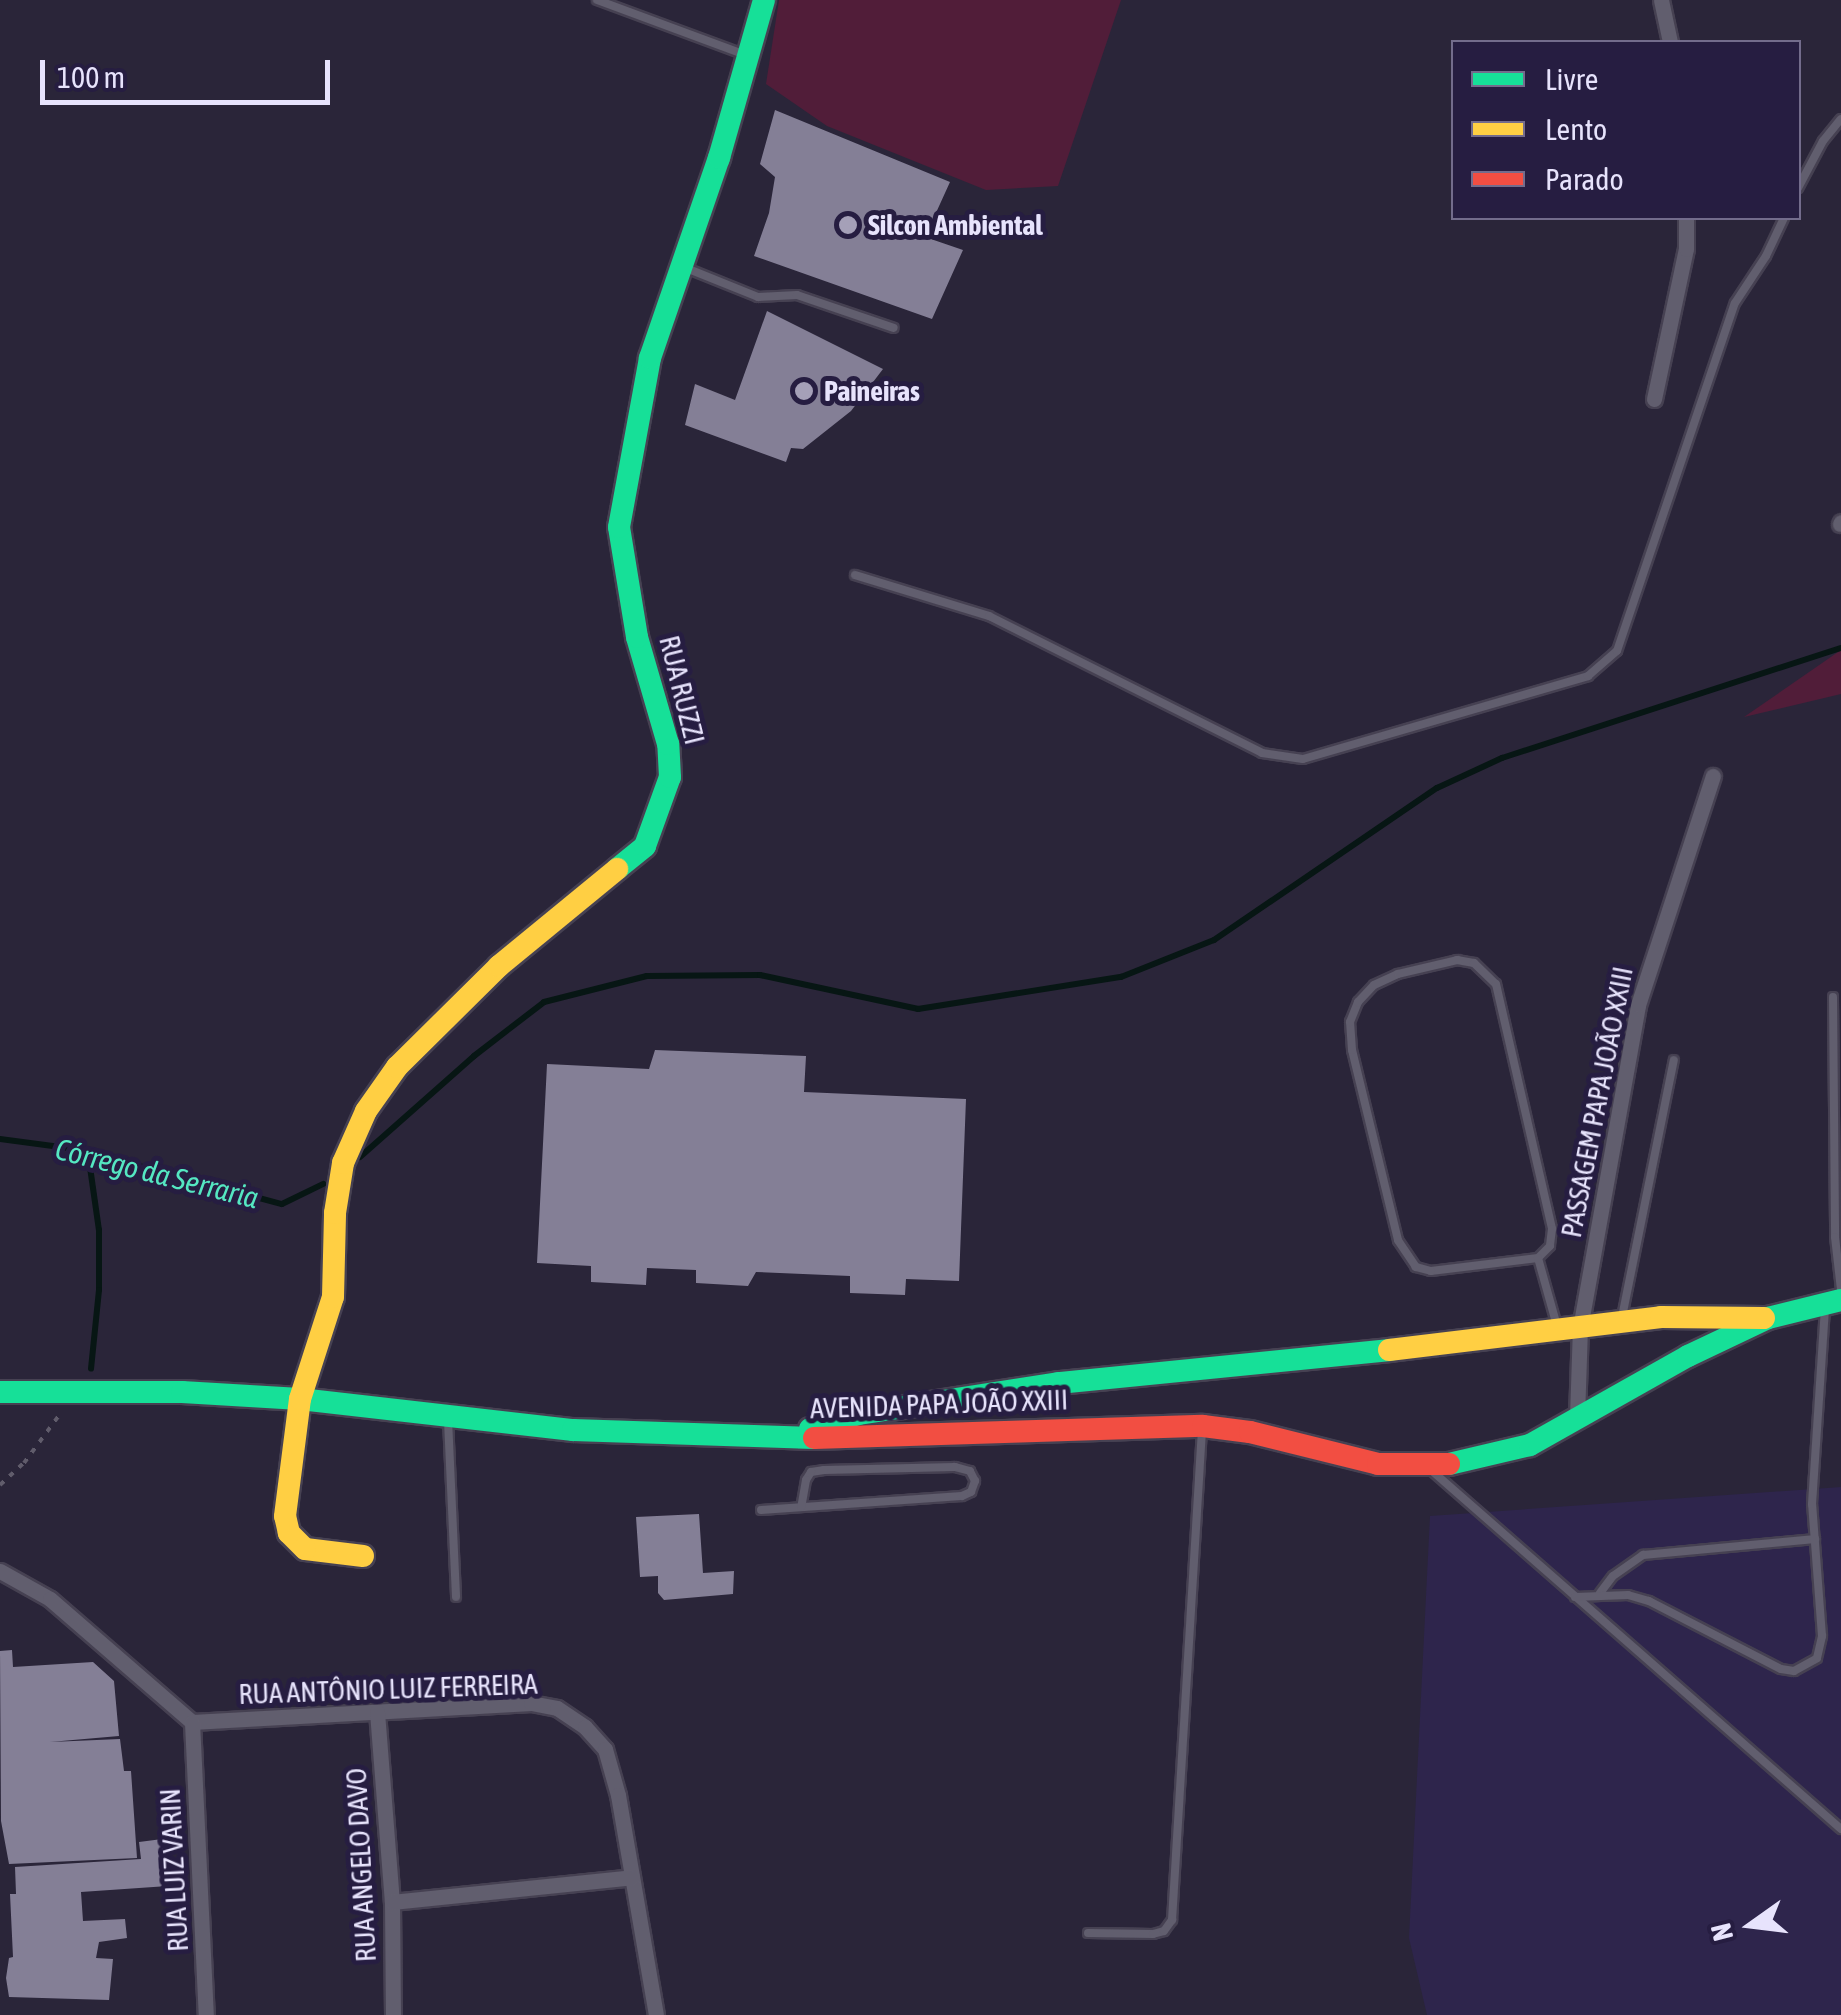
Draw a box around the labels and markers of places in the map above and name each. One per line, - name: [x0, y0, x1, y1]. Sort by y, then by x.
- place label: Silcon Ambiental: [868, 208, 1043, 242]
- marker: Silcon Ambiental: [837, 214, 859, 236]
- place label: Paineiras: [824, 374, 920, 408]
- marker: Paineiras: [793, 380, 815, 402]

